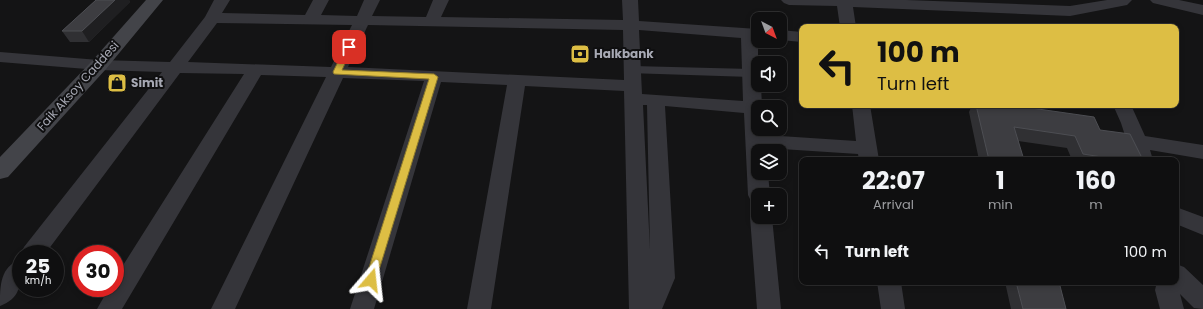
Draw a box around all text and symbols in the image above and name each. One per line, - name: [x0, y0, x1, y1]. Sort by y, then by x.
- north arrow: [751, 12, 787, 48]
- map controls: [751, 12, 787, 224]
- pin: [332, 30, 366, 64]
- text: 100 m: [877, 33, 960, 72]
- icon: arrive: [338, 36, 360, 58]
- street label: Faik Aksoy Caddesi: [33, 37, 122, 134]
- icon: left: [811, 40, 863, 92]
- bank icon: Halkbank: [569, 43, 591, 65]
- place label: Halkbank: [594, 45, 654, 62]
- button: sound: [751, 56, 787, 92]
- text: Turn left: [877, 71, 949, 96]
- shop icon: Simit: [106, 72, 128, 94]
- place label: Simit: [131, 74, 163, 91]
- button: search: [751, 100, 787, 136]
- button: layers: [751, 144, 787, 180]
- text: 22:07: [862, 164, 925, 197]
- text: 1: [996, 164, 1005, 197]
- text: 160: [1076, 164, 1116, 197]
- button: +: [751, 188, 787, 224]
- text: Arrival: [873, 195, 914, 214]
- text: min: [988, 195, 1013, 214]
- text: m: [1089, 195, 1103, 214]
- icon: left: [811, 240, 833, 262]
- text: Turn left: [845, 241, 909, 262]
- text: 100 m: [1124, 241, 1167, 262]
- speed limit sign: 30: [72, 245, 124, 297]
- text: 25: [26, 252, 50, 280]
- position arrow: [350, 259, 392, 301]
- text: km/h: [25, 273, 51, 288]

